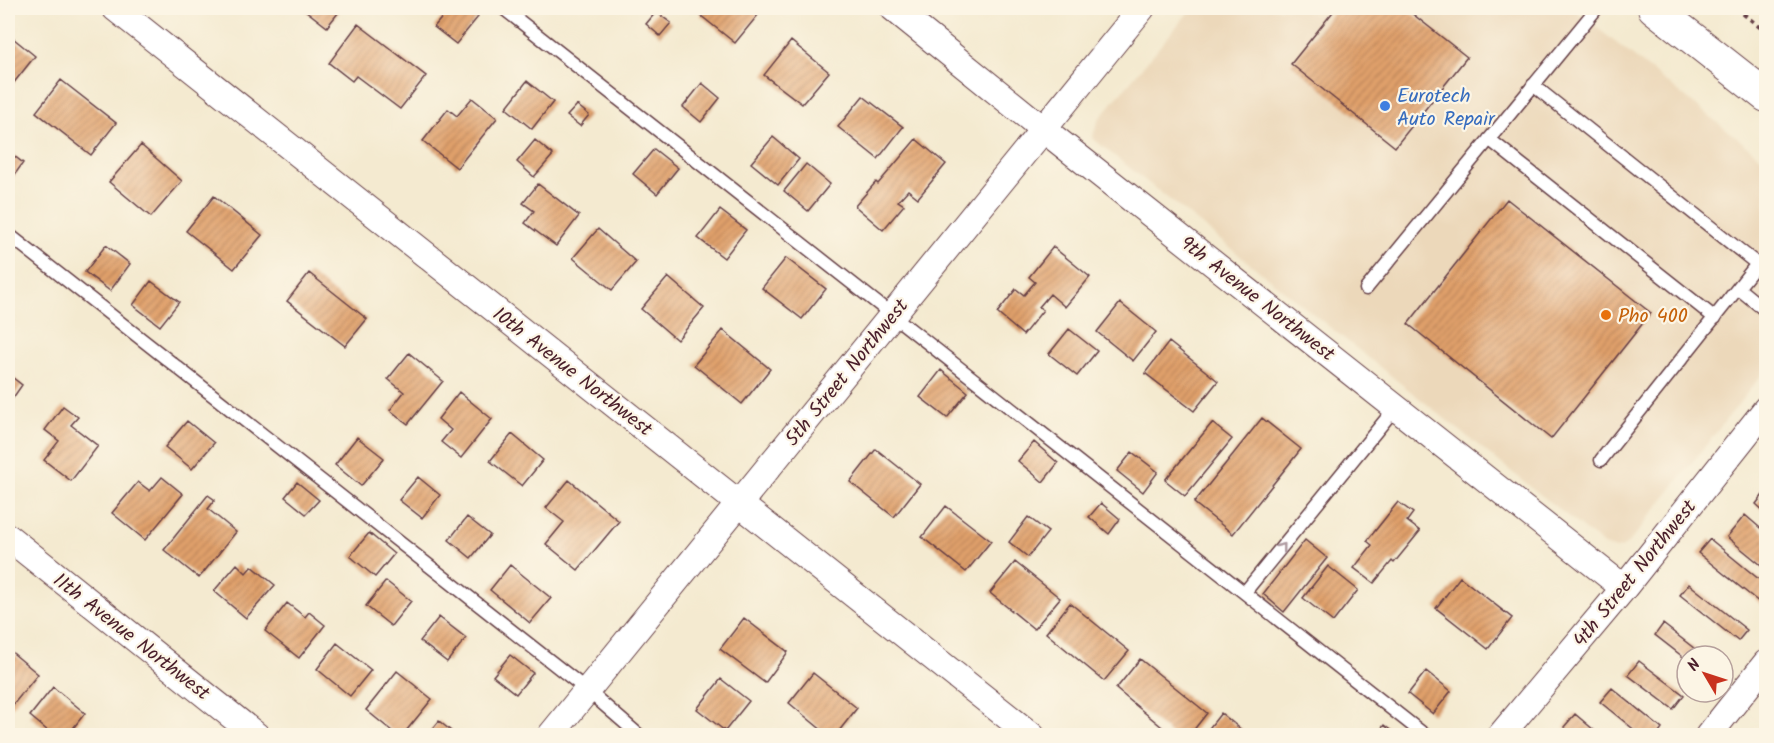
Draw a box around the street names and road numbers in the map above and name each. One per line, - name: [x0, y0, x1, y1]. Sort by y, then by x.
- street label: 9th Avenue Northwest: [1172, 229, 1342, 371]
- street label: 5th Street Northwest: [778, 292, 918, 454]
- street label: 10th Avenue Northwest: [485, 300, 659, 446]
- street label: 4th Street Northwest: [1566, 493, 1706, 655]
- street label: 11th Avenue Northwest: [45, 566, 217, 710]

